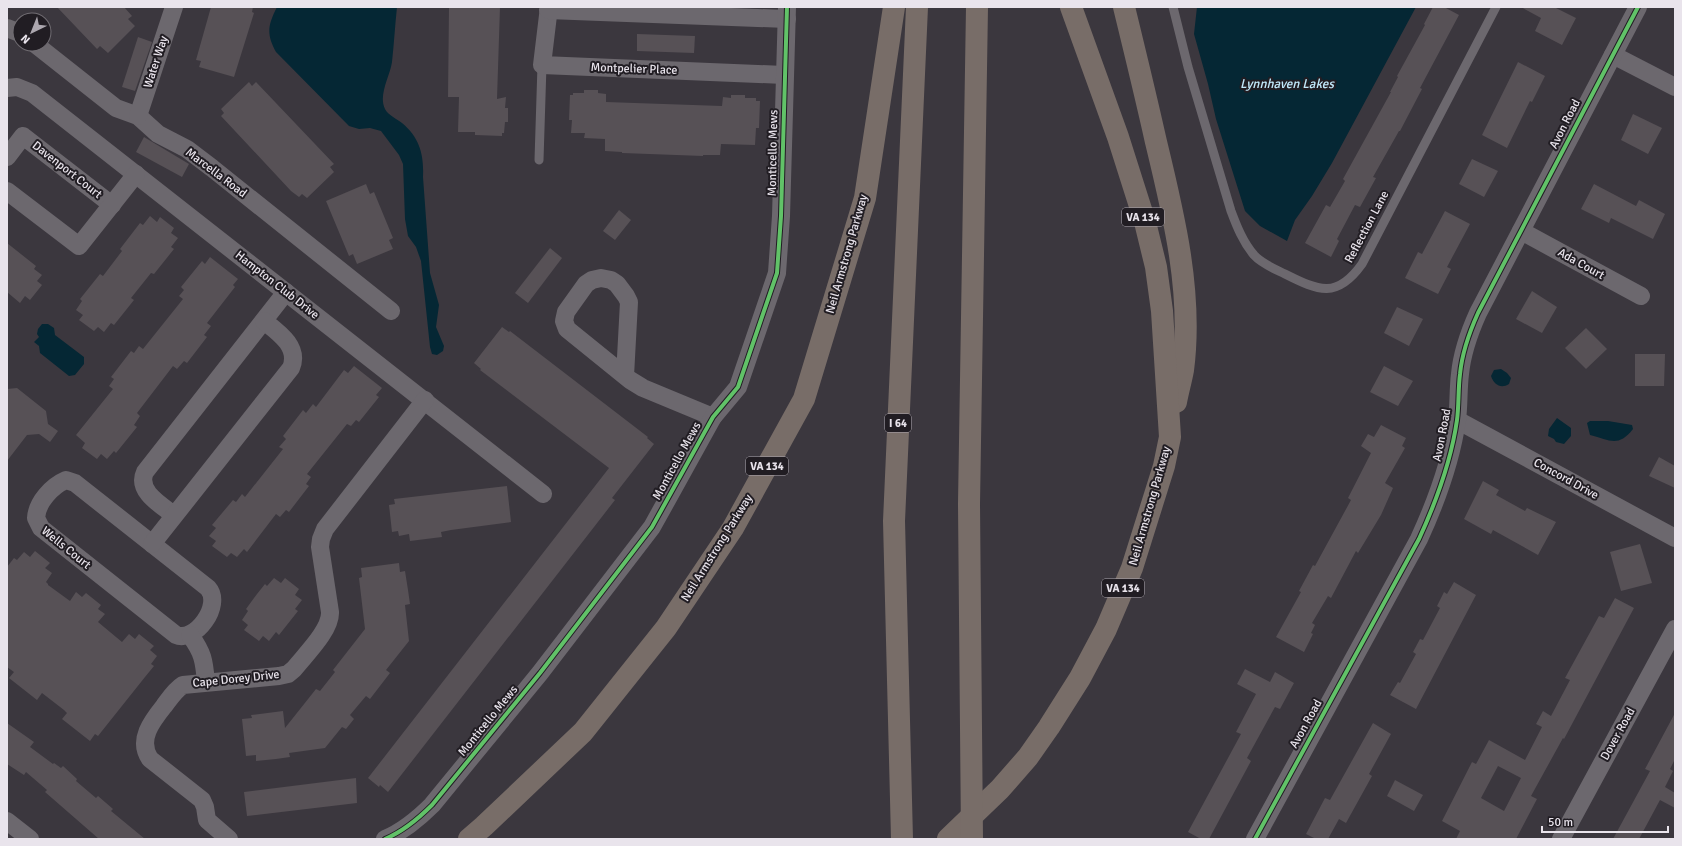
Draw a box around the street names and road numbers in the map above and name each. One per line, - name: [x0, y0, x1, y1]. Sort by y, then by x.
- street label: Water Way: [140, 34, 172, 90]
- street label: Montpelier Place: [590, 60, 678, 78]
- street label: Avon Road: [1546, 97, 1584, 151]
- street label: Monticello Mews: [765, 109, 781, 197]
- street label: Davenport Court: [29, 138, 105, 202]
- street label: Marcella Road: [182, 145, 250, 201]
- street label: Reflection Lane: [1342, 188, 1392, 266]
- street label: Neil Armstrong Parkway: [823, 192, 871, 315]
- road number: VA 134: [1122, 208, 1164, 226]
- street label: Ada Court: [1555, 245, 1607, 283]
- street label: Hampton Club Drive: [232, 247, 322, 323]
- street label: Avon Road: [1430, 407, 1454, 463]
- road number: I 64: [885, 414, 911, 432]
- street label: Monticello Mews: [649, 419, 705, 503]
- street label: Neil Armstrong Parkway: [1126, 444, 1174, 567]
- street label: Concord Drive: [1531, 455, 1601, 503]
- road number: VA 134: [746, 457, 788, 475]
- street label: Neil Armstrong Parkway: [678, 491, 756, 604]
- street label: Wells Court: [38, 523, 94, 573]
- road number: VA 134: [1102, 579, 1144, 597]
- street label: Cape Dorey Drive: [192, 667, 280, 691]
- street label: Monticello Mews: [455, 683, 521, 759]
- street label: Avon Road: [1286, 697, 1326, 751]
- street label: Dover Road: [1597, 705, 1639, 763]

